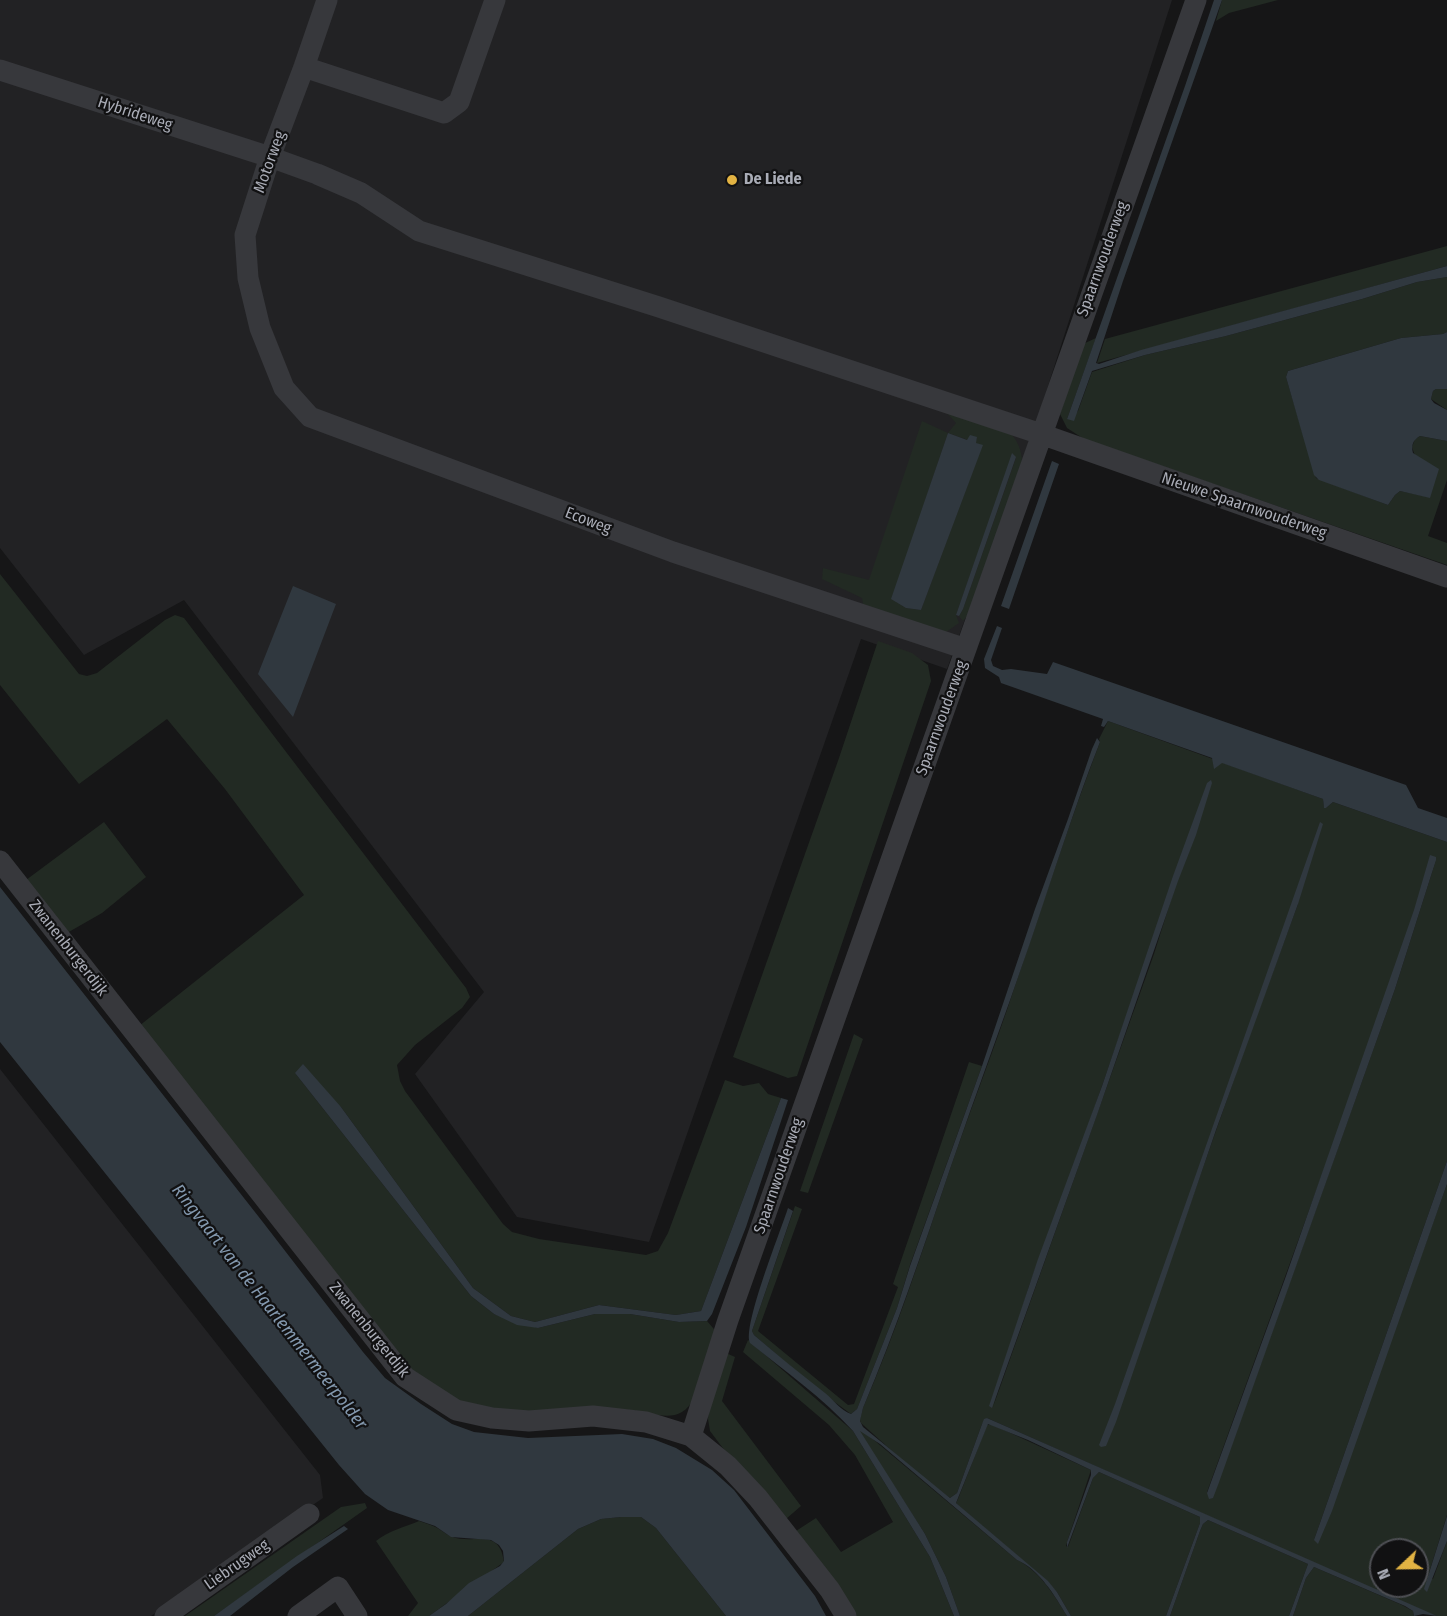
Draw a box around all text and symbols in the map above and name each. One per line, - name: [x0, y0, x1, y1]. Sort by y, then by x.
- street label: Hybrideweg: [95, 93, 175, 135]
- street label: Motorweg: [250, 128, 290, 196]
- place label: De Liede: [744, 170, 801, 190]
- marker: De Liede: [725, 173, 739, 187]
- street label: Spaarnwouderweg: [1073, 199, 1133, 319]
- street label: Nieuwe Spaarnwouderweg: [1159, 469, 1329, 543]
- street label: Ecoweg: [562, 503, 614, 539]
- street label: Spaarnwouderweg: [912, 658, 972, 778]
- street label: Zwanenburgerdijk: [24, 896, 112, 1000]
- street label: Spaarnwouderweg: [750, 1116, 808, 1236]
- water label: Ringvaart van de Haarlemmermeerpolder: [167, 1180, 371, 1434]
- street label: Zwanenburgerdijk: [325, 1279, 413, 1381]
- street label: Liebrugweg: [201, 1536, 273, 1594]
- north arrow: [1369, 1538, 1429, 1598]
- text: N: [1373, 1566, 1394, 1582]

